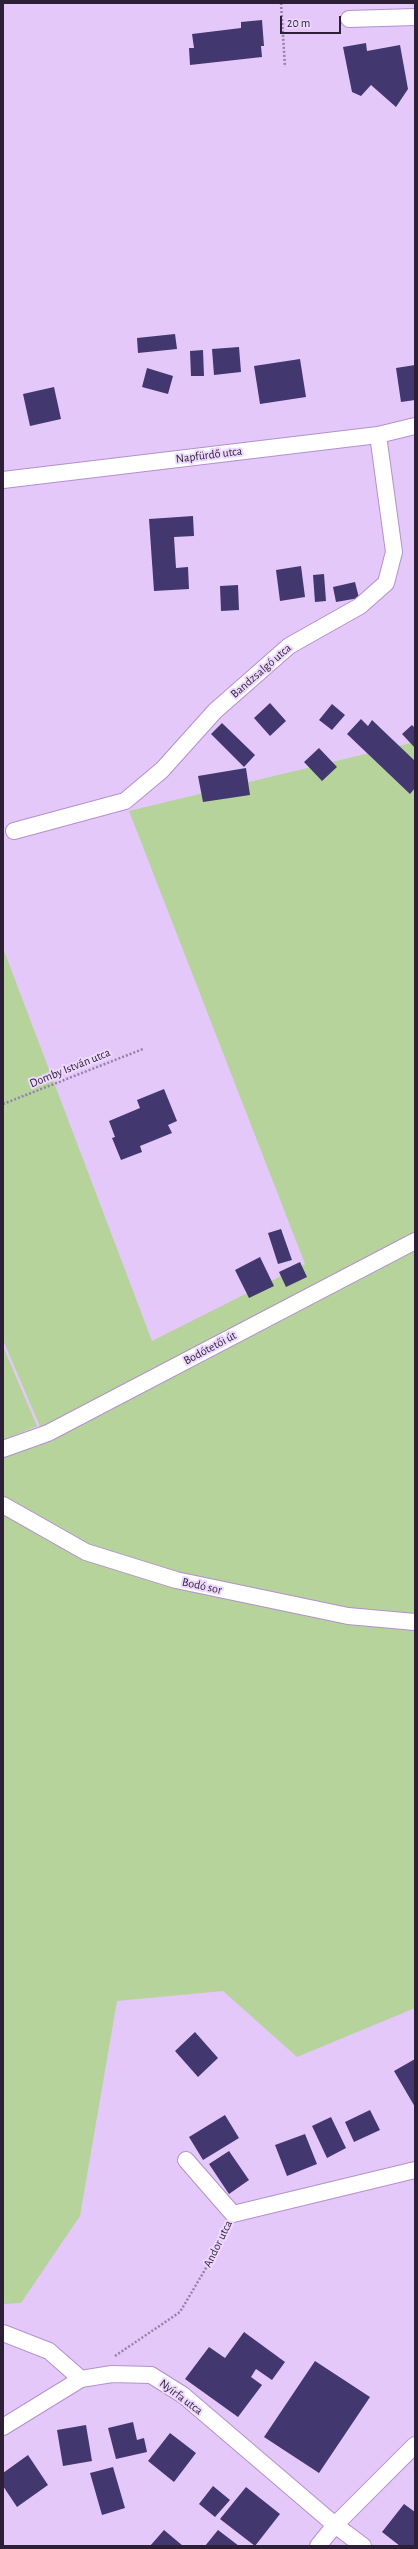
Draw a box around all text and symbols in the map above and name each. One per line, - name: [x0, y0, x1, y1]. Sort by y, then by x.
- scale bar: [282, 8, 343, 34]
- text: 20 m: [287, 17, 310, 29]
- street label: Napfürdő utca: [175, 444, 243, 466]
- street label: Bandzsalgó utca: [228, 641, 294, 701]
- street label: Domby István utca: [28, 1045, 112, 1091]
- street label: Bodótetői út: [181, 1328, 239, 1368]
- street label: Bodó sor: [181, 1575, 223, 1597]
- street label: Andor utca: [200, 2218, 236, 2270]
- street label: Nyírfa utca: [156, 2376, 206, 2418]

